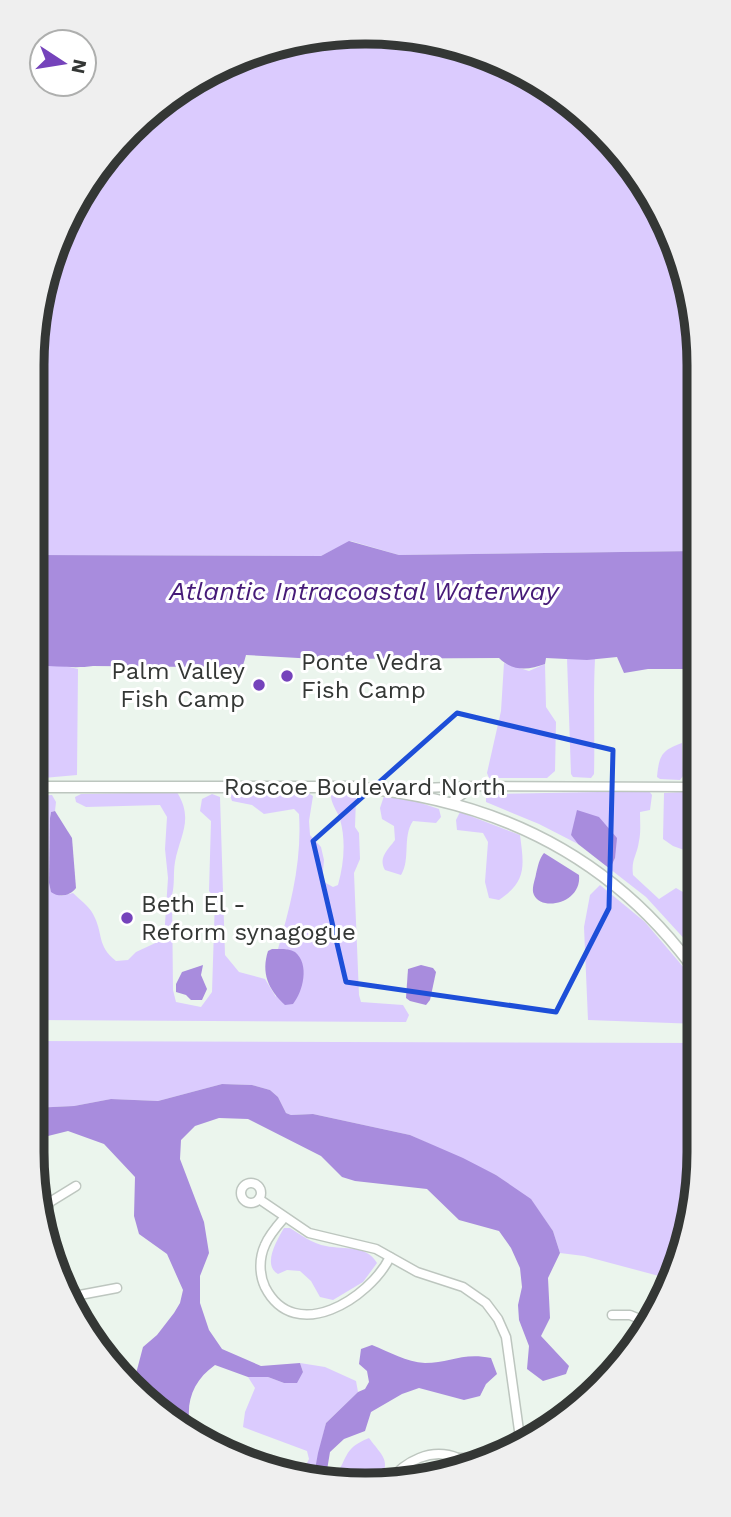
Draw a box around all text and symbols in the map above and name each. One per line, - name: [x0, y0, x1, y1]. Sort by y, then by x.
- north arrow: [28, 28, 98, 98]
- text: N: [66, 57, 92, 76]
- water label: Atlantic Intracoastal Waterway: [168, 576, 561, 606]
- place label: Ponte Vedra Fish Camp: [301, 648, 442, 704]
- place label: Palm Valley Fish Camp: [111, 657, 246, 713]
- marker: Ponte Vedra Fish Camp: [279, 668, 295, 684]
- marker: Palm Valley Fish Camp: [251, 677, 267, 693]
- street label: Roscoe Boulevard North: [224, 773, 506, 801]
- place label: Beth El - Reform synagogue: [141, 890, 356, 946]
- marker: Beth El - Reform synagogue: [119, 910, 135, 926]

